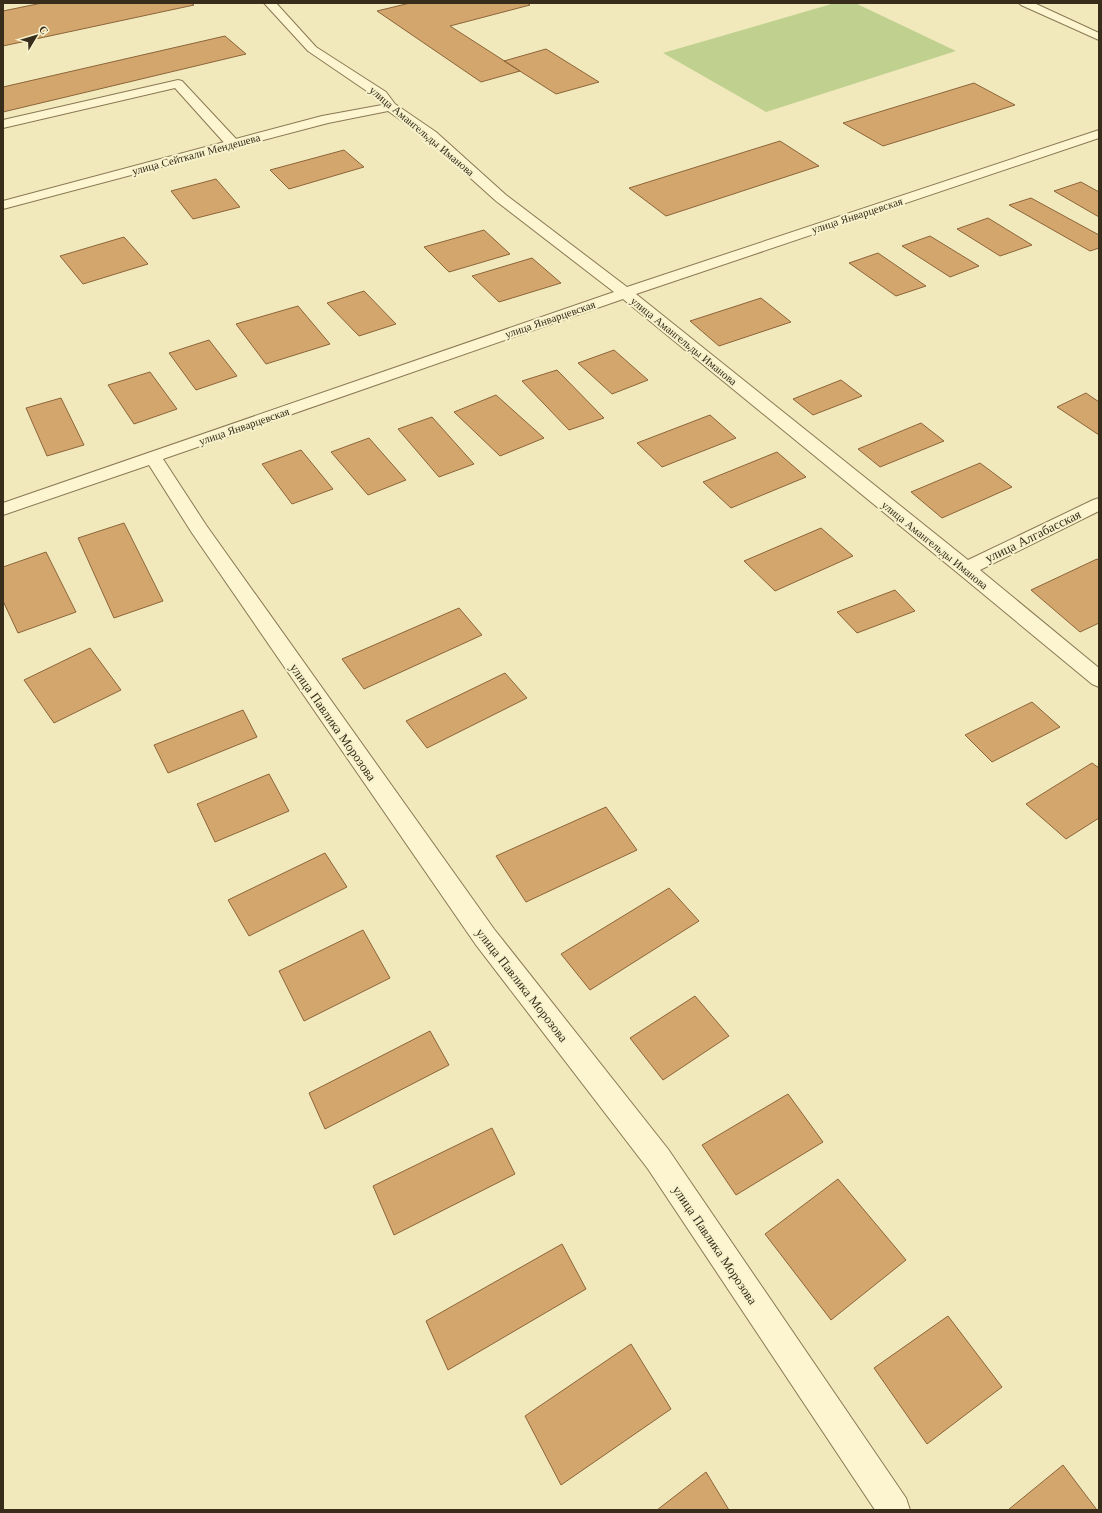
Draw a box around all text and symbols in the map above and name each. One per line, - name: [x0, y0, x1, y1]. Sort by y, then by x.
- north arrow: [16, 16, 56, 56]
- text: С: [36, 22, 52, 37]
- street label: улица Амангельды Иманова: [367, 83, 477, 179]
- street label: улица Сейткали Мендешева: [130, 130, 262, 178]
- street label: улица Январцевская: [810, 194, 904, 236]
- street label: улица Амангельды Иманова: [628, 294, 740, 388]
- street label: улица Январцевская: [503, 297, 597, 341]
- street label: улица Январцевская: [197, 404, 291, 448]
- street label: улица Амангельды Иманова: [879, 498, 991, 592]
- street label: улица Алгабасская: [982, 505, 1084, 567]
- street label: улица Павлика Морозова: [286, 660, 380, 784]
- street label: улица Павлика Морозова: [472, 925, 572, 1046]
- street label: улица Павлика Морозова: [669, 1182, 761, 1308]

